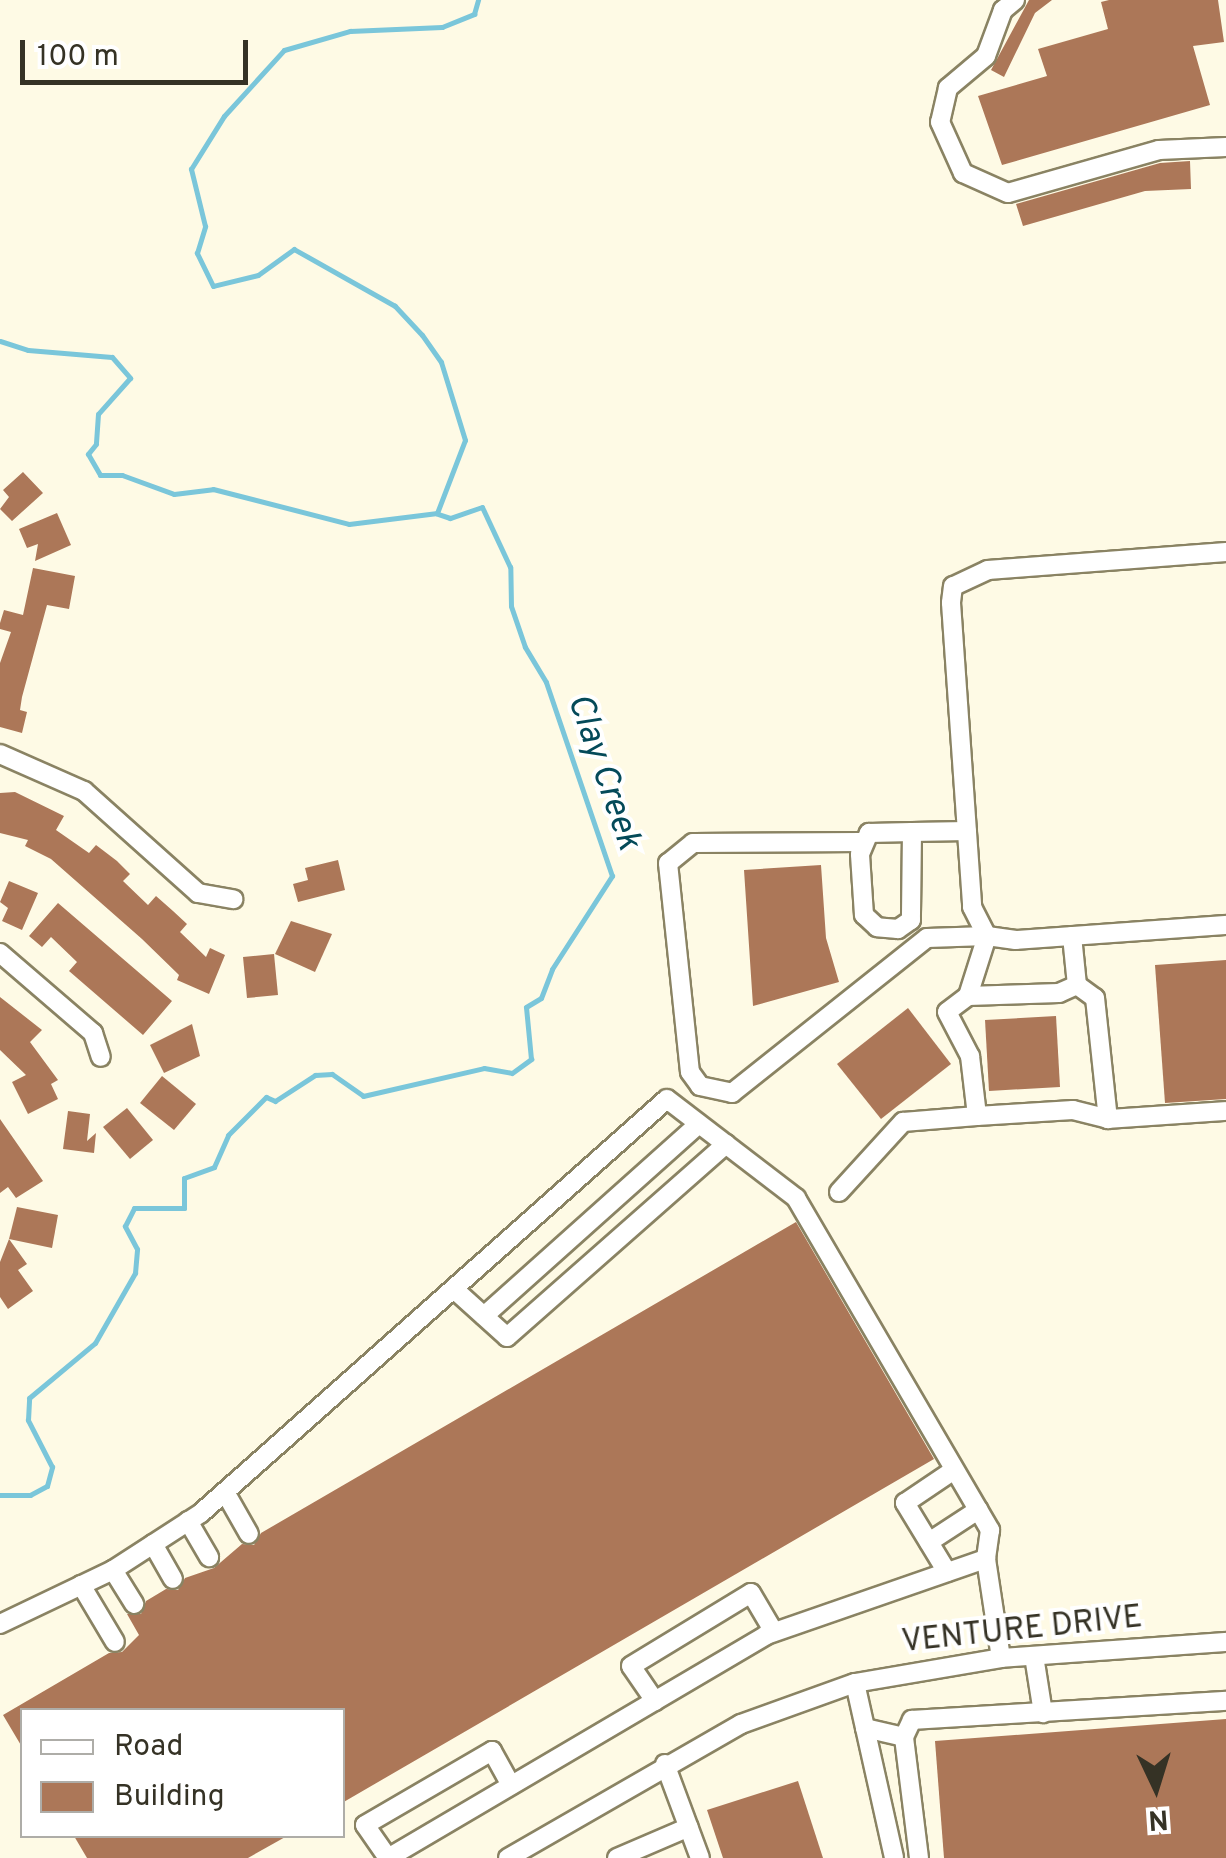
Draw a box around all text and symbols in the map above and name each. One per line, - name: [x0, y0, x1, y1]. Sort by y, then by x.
- scale bar: [25, 20, 252, 82]
- text: 100 m: [37, 39, 119, 76]
- water label: Clay Creek: [557, 689, 649, 855]
- street label: VENTURE DRIVE: [900, 1599, 1144, 1663]
- legend: [20, 1708, 345, 1838]
- text: Road: [114, 1729, 183, 1766]
- north arrow: [1106, 1738, 1206, 1838]
- text: Building: [114, 1779, 225, 1816]
- text: N: [1147, 1799, 1169, 1837]

